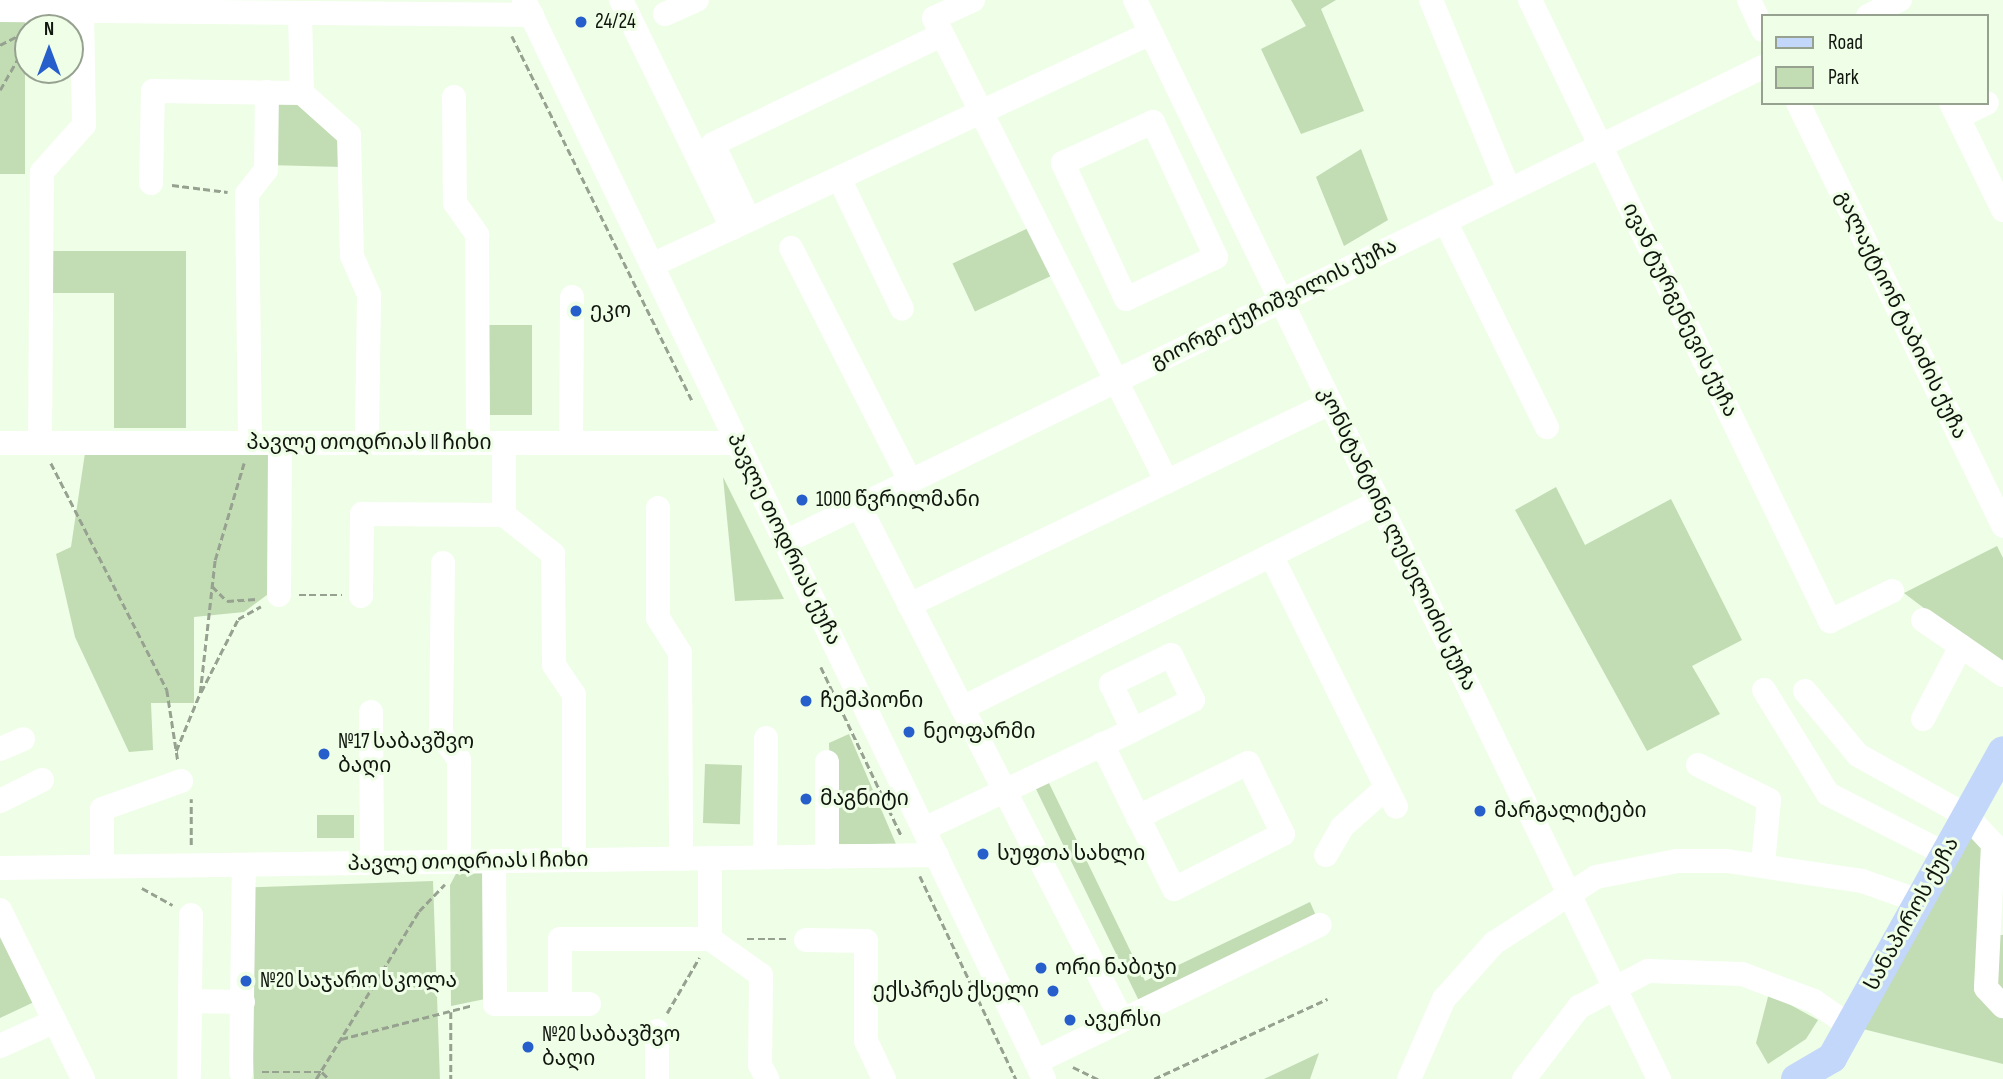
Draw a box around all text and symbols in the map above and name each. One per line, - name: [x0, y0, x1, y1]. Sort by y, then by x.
- place label: 24/24: [595, 9, 636, 35]
- north arrow: [14, 14, 84, 84]
- marker: 24/24: [573, 14, 589, 30]
- legend: [1762, 14, 1989, 105]
- text: N: [44, 18, 54, 41]
- text: Road: [1828, 30, 1863, 55]
- text: Park: [1828, 65, 1859, 90]
- street label: გალაქტიონ ტაბიძის ქუჩა: [1830, 187, 1972, 443]
- street label: ივან ტურგენევის ქუჩა: [1617, 199, 1743, 421]
- street label: გიორგი ქუჩიშვილის ქუჩა: [1147, 233, 1401, 375]
- place label: ეკო: [590, 298, 631, 324]
- marker: ეკო: [568, 303, 584, 319]
- street label: კონსტანტინე ლესელიძის ქუჩა: [1312, 383, 1482, 695]
- street label: პავლე თოდრიას ქუჩა: [722, 429, 846, 649]
- street label: პავლე თოდრიას II ჩიხი: [246, 430, 492, 456]
- place label: 1000 წვრილმანი: [816, 487, 980, 513]
- marker: 1000 წვრილმანი: [794, 492, 810, 508]
- place label: ჩემპიონი: [820, 688, 923, 714]
- marker: ჩემპიონი: [798, 693, 814, 709]
- place label: ნეოფარმი: [923, 719, 1035, 745]
- marker: ნეოფარმი: [901, 724, 917, 740]
- place label: №17 საბავშვო ბაღი: [338, 729, 474, 779]
- marker: №17 საბავშვო ბაღი: [316, 746, 332, 762]
- place label: მაგნიტი: [820, 786, 909, 812]
- marker: მაგნიტი: [798, 791, 814, 807]
- place label: მარგალიტები: [1494, 798, 1647, 824]
- marker: მარგალიტები: [1472, 803, 1488, 819]
- street label: სანაპიროს ქუჩა: [1859, 833, 1965, 995]
- place label: სუფთა სახლი: [997, 841, 1145, 867]
- marker: სუფთა სახლი: [975, 846, 991, 862]
- street label: პავლე თოდრიას I ჩიხი: [347, 847, 589, 877]
- place label: ორი ნაბიჯი: [1055, 955, 1177, 981]
- marker: ორი ნაბიჯი: [1033, 960, 1049, 976]
- place label: №20 საჯარო სკოლა: [260, 968, 457, 994]
- marker: №20 საჯარო სკოლა: [238, 973, 254, 989]
- place label: ექსპრეს ქსელი: [873, 978, 1039, 1004]
- marker: ექსპრეს ქსელი: [1045, 983, 1061, 999]
- place label: ავერსი: [1084, 1007, 1161, 1033]
- marker: ავერსი: [1062, 1012, 1078, 1028]
- place label: №20 საბავშვო ბაღი: [542, 1022, 680, 1072]
- marker: №20 საბავშვო ბაღი: [520, 1039, 536, 1055]

